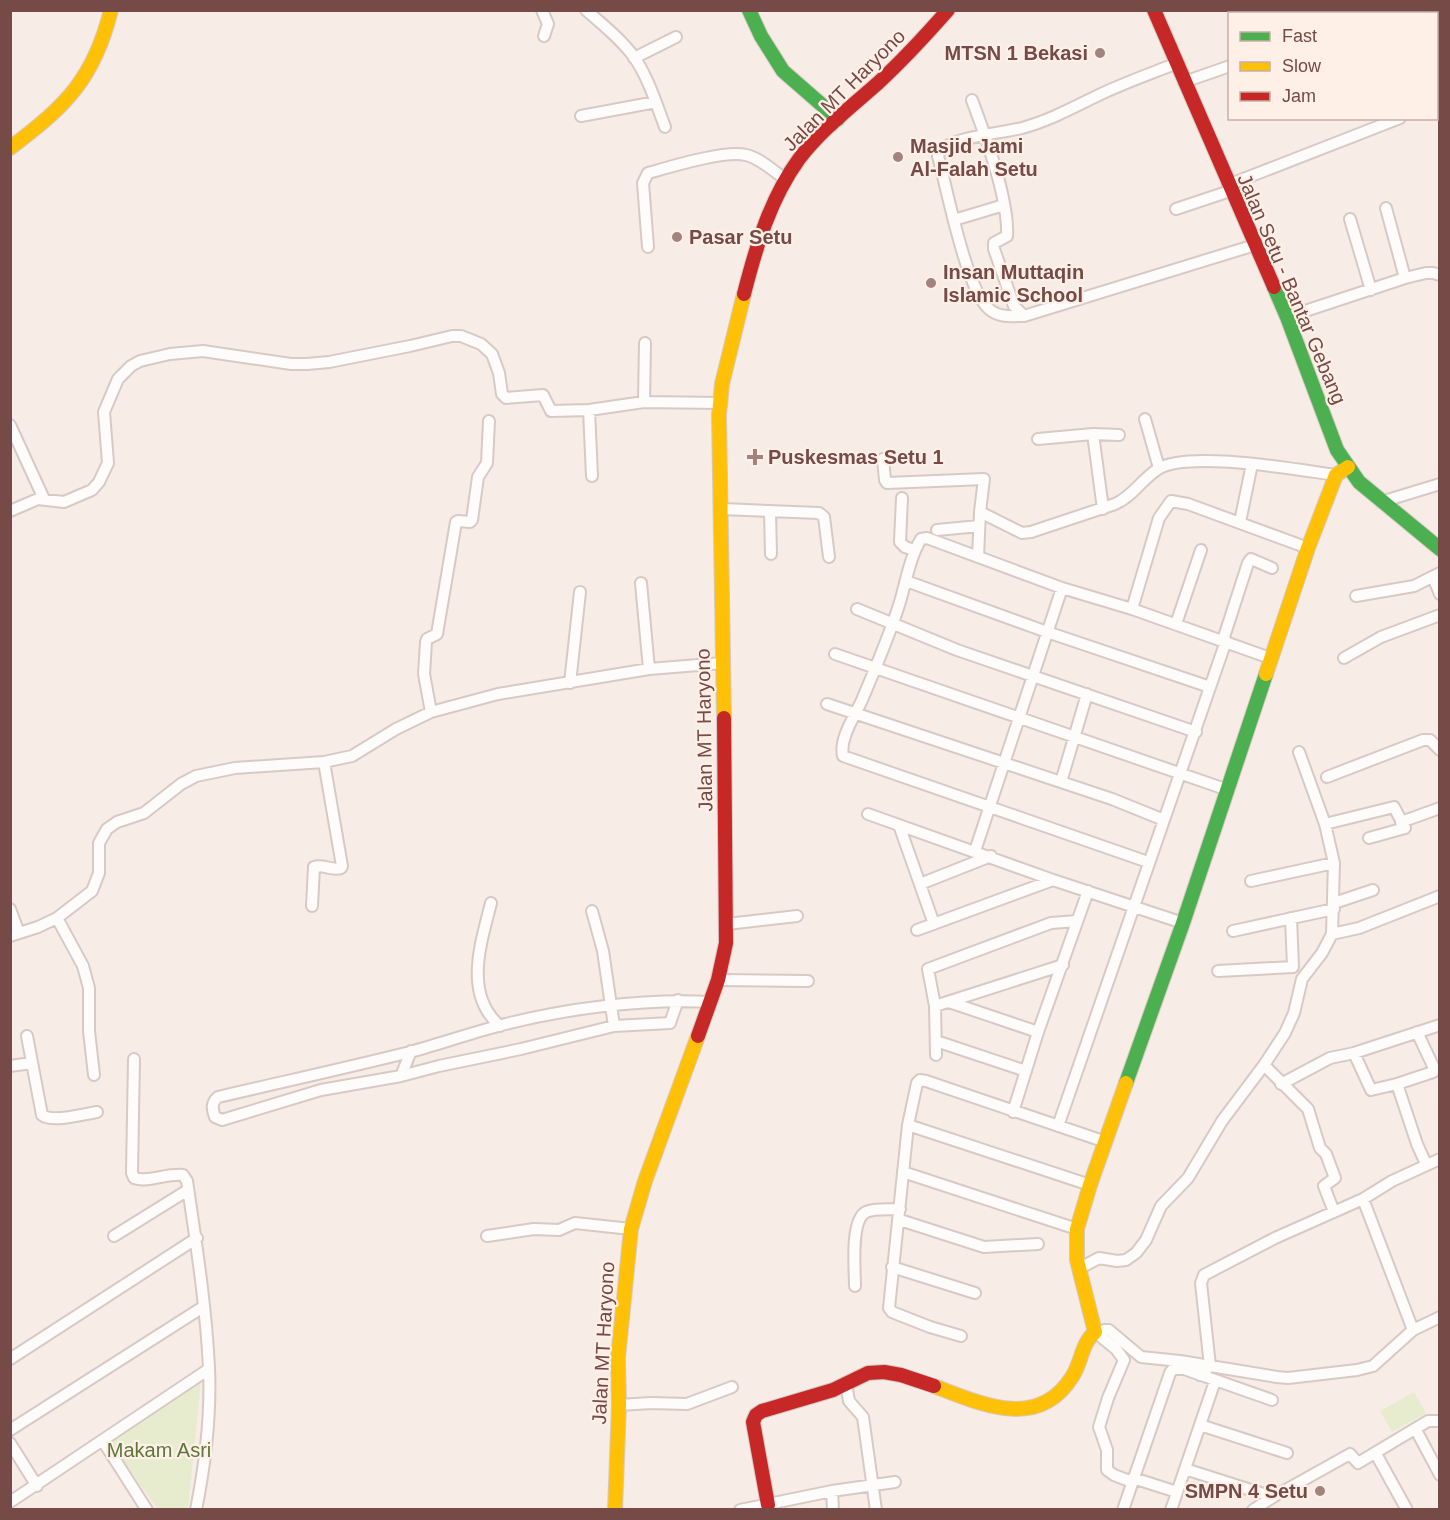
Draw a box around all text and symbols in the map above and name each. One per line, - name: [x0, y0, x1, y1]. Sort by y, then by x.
- legend: [1228, 12, 1438, 120]
- street label: Jalan MT Haryono: [779, 25, 909, 155]
- text: Fast: [1282, 26, 1317, 46]
- place label: MTSN 1 Bekasi: [945, 42, 1088, 64]
- marker: MTSN 1 Bekasi: [1093, 46, 1107, 60]
- text: Slow: [1282, 56, 1322, 76]
- text: Jam: [1282, 86, 1316, 106]
- place label: Masjid Jami Al-Falah Setu: [910, 135, 1038, 180]
- marker: Masjid Jami Al-Falah Setu: [891, 150, 905, 164]
- street label: Jalan Setu - Bantar Gebang: [1233, 171, 1351, 407]
- place label: Pasar Setu: [689, 226, 792, 248]
- marker: Pasar Setu: [670, 230, 684, 244]
- place label: Insan Muttaqin Islamic School: [943, 261, 1084, 306]
- marker: Insan Muttaqin Islamic School: [924, 276, 938, 290]
- place label: Puskesmas Setu 1: [768, 446, 944, 468]
- marker: Puskesmas Setu 1: [746, 448, 764, 466]
- street label: Jalan MT Haryono: [692, 648, 716, 812]
- street label: Jalan MT Haryono: [588, 1261, 618, 1425]
- park label: Makam Asri: [107, 1439, 211, 1461]
- place label: SMPN 4 Setu: [1185, 1480, 1308, 1502]
- marker: SMPN 4 Setu: [1313, 1484, 1327, 1498]

